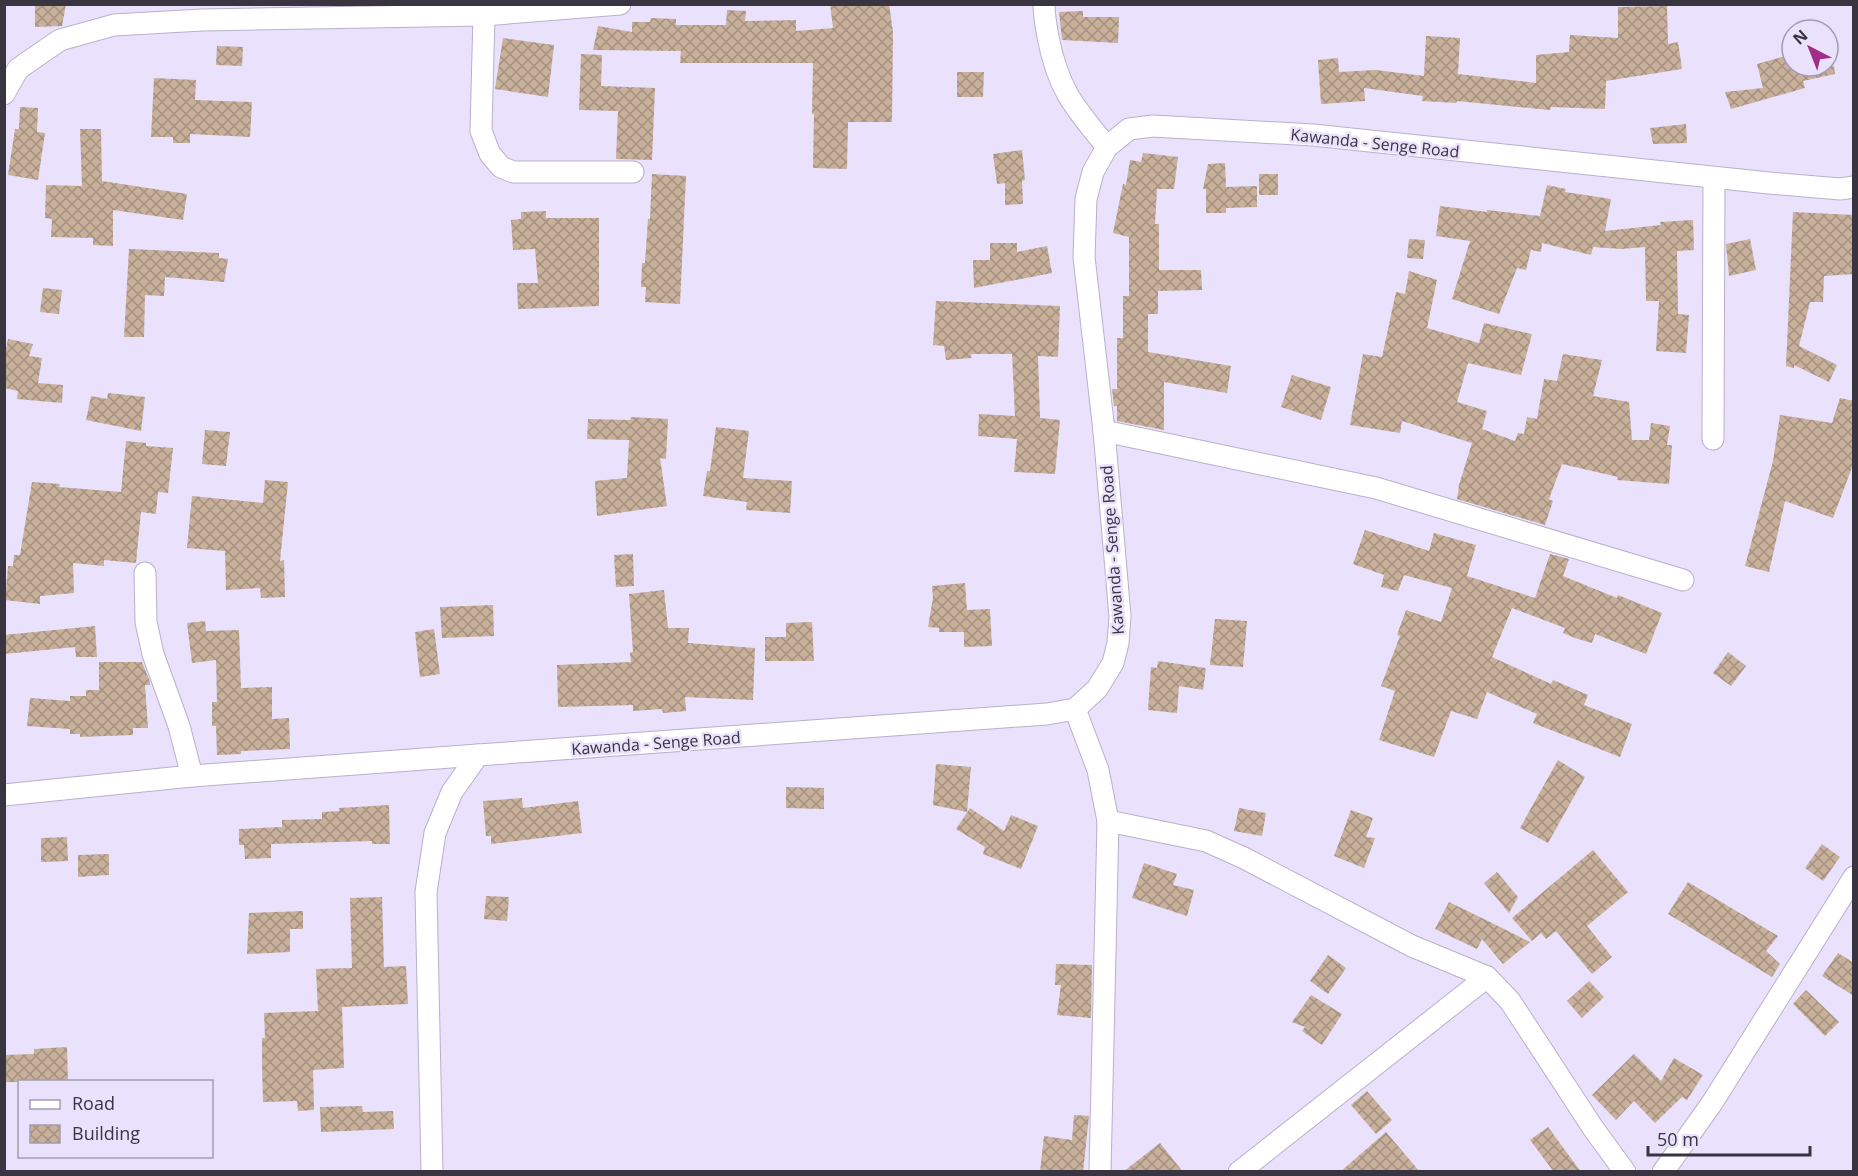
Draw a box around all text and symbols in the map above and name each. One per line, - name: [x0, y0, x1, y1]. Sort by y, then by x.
- north arrow: [1780, 18, 1840, 78]
- text: N: [1788, 24, 1812, 49]
- street label: Kawanda - Senge Road: [1290, 123, 1460, 163]
- street label: Kawanda - Senge Road: [1095, 465, 1129, 635]
- street label: Kawanda - Senge Road: [571, 726, 741, 760]
- legend: [18, 1080, 213, 1158]
- text: Road: [72, 1091, 115, 1115]
- scale bar: [1648, 1119, 1810, 1157]
- text: Building: [72, 1121, 140, 1145]
- text: 50 m: [1657, 1127, 1699, 1151]

